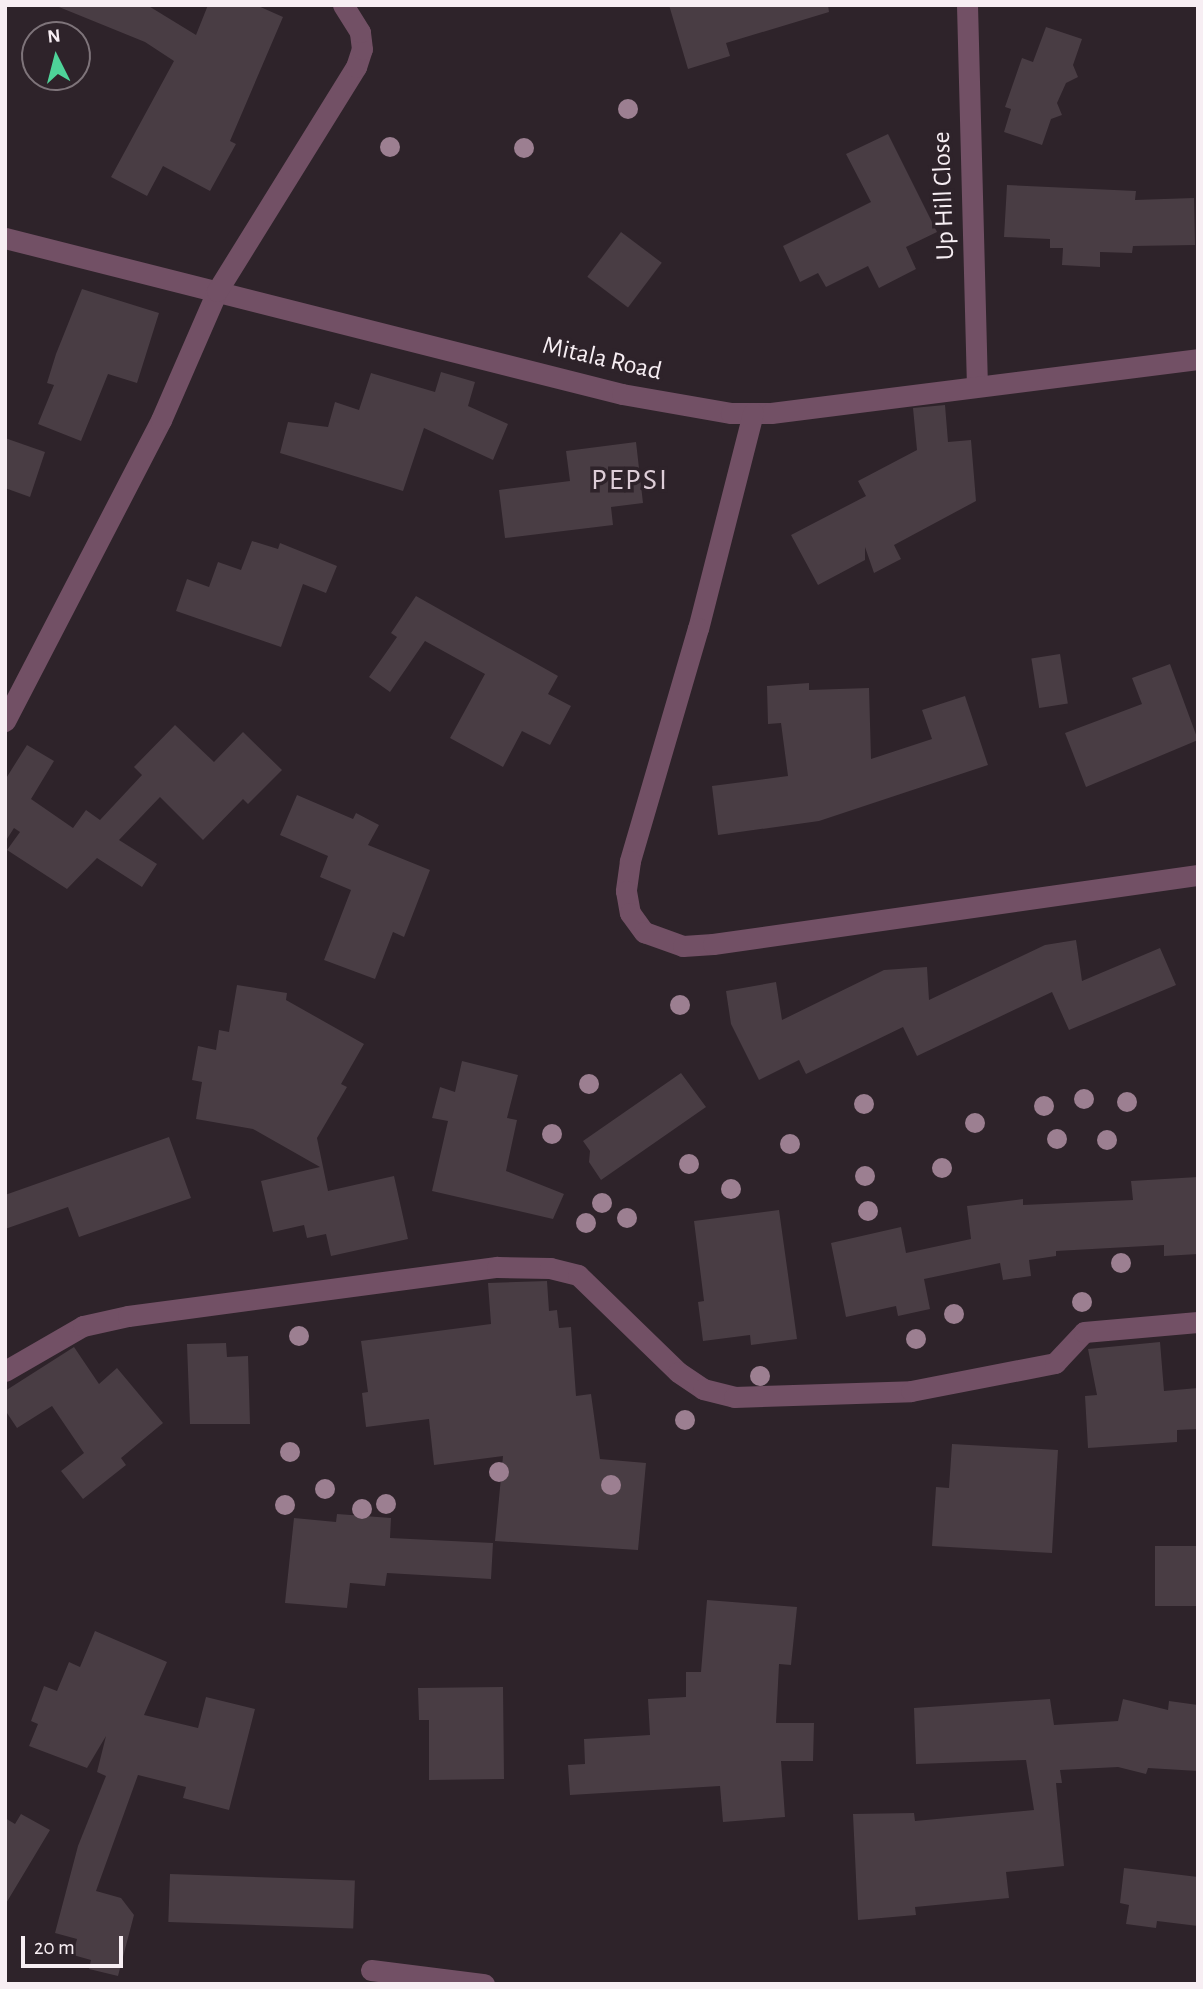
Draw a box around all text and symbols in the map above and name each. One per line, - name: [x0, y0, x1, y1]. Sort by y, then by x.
- north arrow: [21, 21, 91, 91]
- text: N: [46, 26, 62, 47]
- street label: Up Hill Close: [926, 131, 962, 261]
- street label: Mitala Road: [539, 330, 665, 388]
- district label: PEPSI: [592, 462, 668, 498]
- scale bar: [24, 1923, 126, 1967]
- text: 20 m: [34, 1937, 75, 1958]

